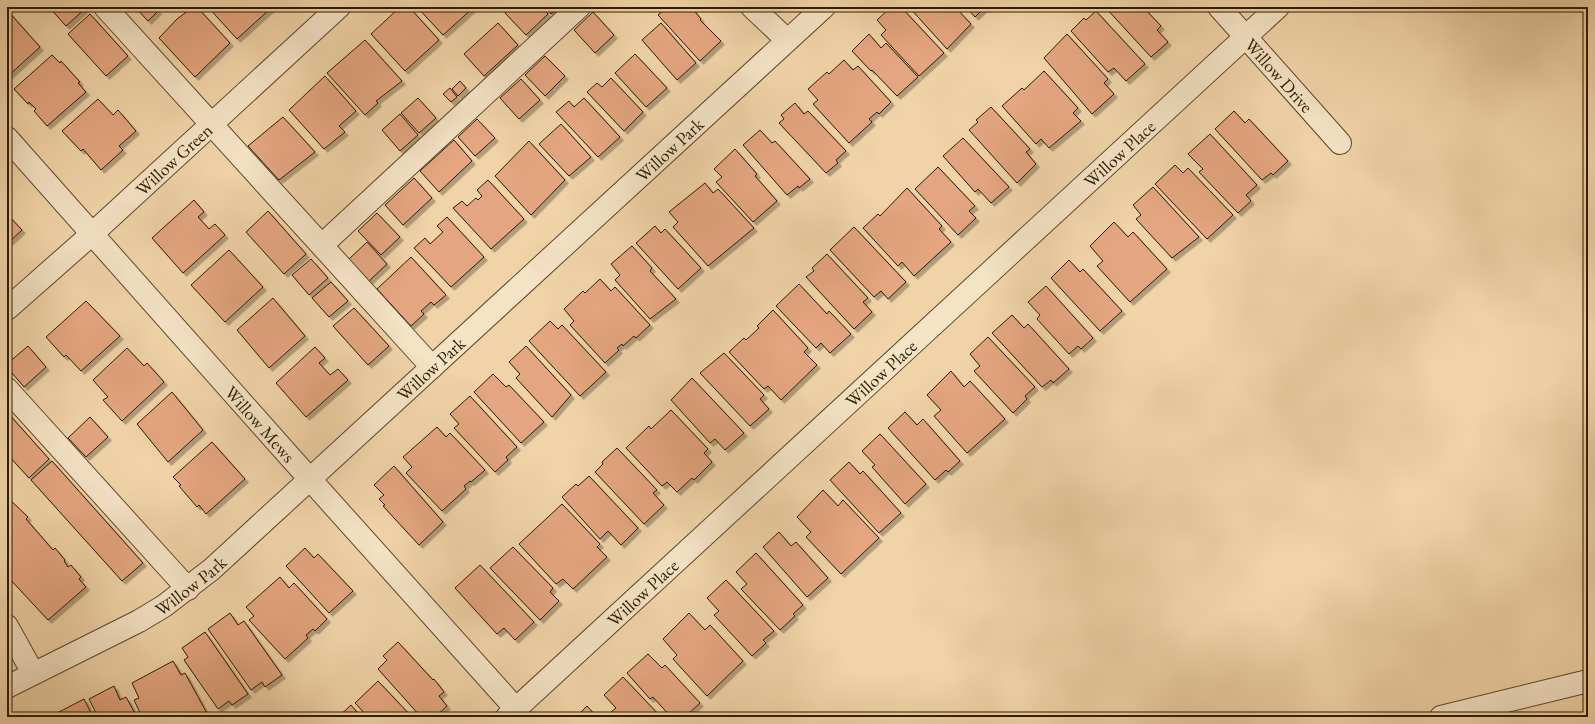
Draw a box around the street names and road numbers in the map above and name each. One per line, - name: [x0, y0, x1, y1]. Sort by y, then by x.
- street label: Willow Drive: [1240, 33, 1319, 117]
- street label: Willow Park: [630, 112, 708, 186]
- street label: Willow Place: [1078, 115, 1160, 192]
- street label: Willow Green: [130, 118, 217, 200]
- street label: Willow Park: [392, 331, 470, 405]
- street label: Willow Place: [840, 334, 921, 412]
- street label: Willow Mews: [220, 381, 301, 467]
- street label: Willow Park: [150, 550, 231, 620]
- street label: Willow Place: [602, 554, 683, 631]

